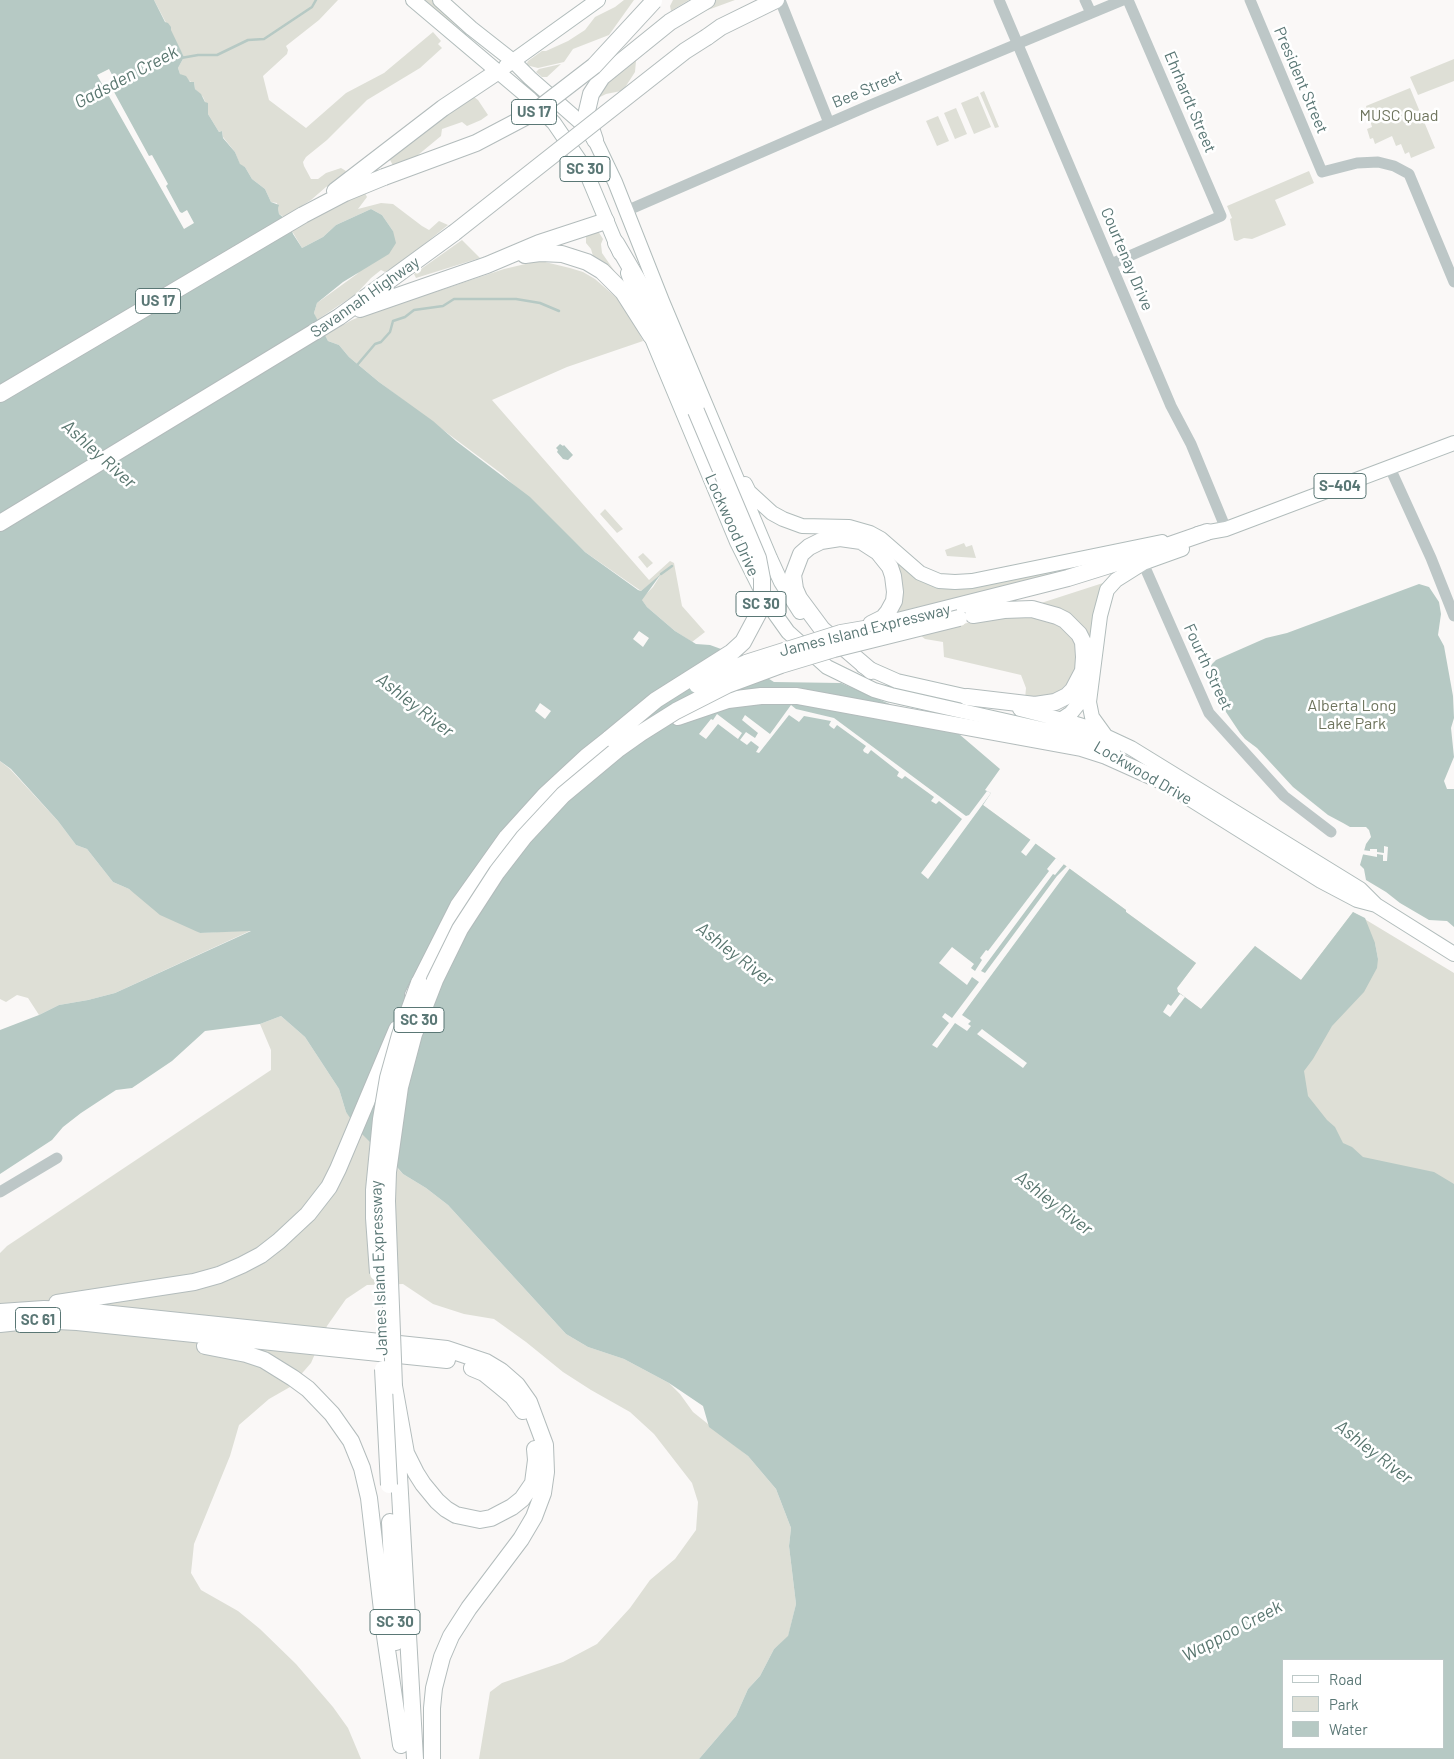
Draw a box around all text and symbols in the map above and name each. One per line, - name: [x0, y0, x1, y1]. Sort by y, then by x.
- street label: President Street: [1270, 24, 1332, 136]
- water label: Gadsden Creek: [71, 41, 181, 113]
- street label: Ehrhardt Street: [1160, 48, 1220, 156]
- street label: Bee Street: [829, 66, 905, 112]
- road number: US 17: [512, 100, 556, 124]
- park label: MUSC Quad: [1360, 106, 1438, 126]
- road number: SC 30: [560, 156, 610, 182]
- street label: Courtenay Drive: [1097, 205, 1157, 313]
- street label: Savannah Highway: [307, 252, 423, 342]
- road number: US 17: [136, 288, 180, 314]
- water label: Ashley River: [58, 415, 140, 493]
- street label: Lockwood Drive: [701, 471, 763, 579]
- road number: S-404: [1314, 474, 1366, 498]
- road number: SC 30: [736, 592, 786, 616]
- street label: James Island Expressway: [777, 599, 953, 661]
- street label: Fourth Street: [1180, 621, 1236, 713]
- water label: Ashley River: [372, 668, 458, 742]
- park label: Alberta Long Lake Park: [1308, 696, 1396, 734]
- street label: Lockwood Drive: [1090, 737, 1196, 809]
- water label: Ashley River: [692, 917, 778, 991]
- road number: SC 30: [394, 1008, 444, 1032]
- water label: Ashley River: [1011, 1166, 1097, 1240]
- street label: James Island Expressway: [366, 1180, 392, 1356]
- road number: SC 61: [15, 1308, 60, 1332]
- water label: Ashley River: [1331, 1415, 1417, 1489]
- water label: Wappoo Creek: [1178, 1596, 1286, 1666]
- road number: SC 30: [370, 1610, 420, 1634]
- legend: [1282, 1659, 1444, 1749]
- text: Road: [1329, 1670, 1362, 1688]
- text: Park: [1329, 1695, 1358, 1713]
- text: Water: [1329, 1720, 1368, 1738]

